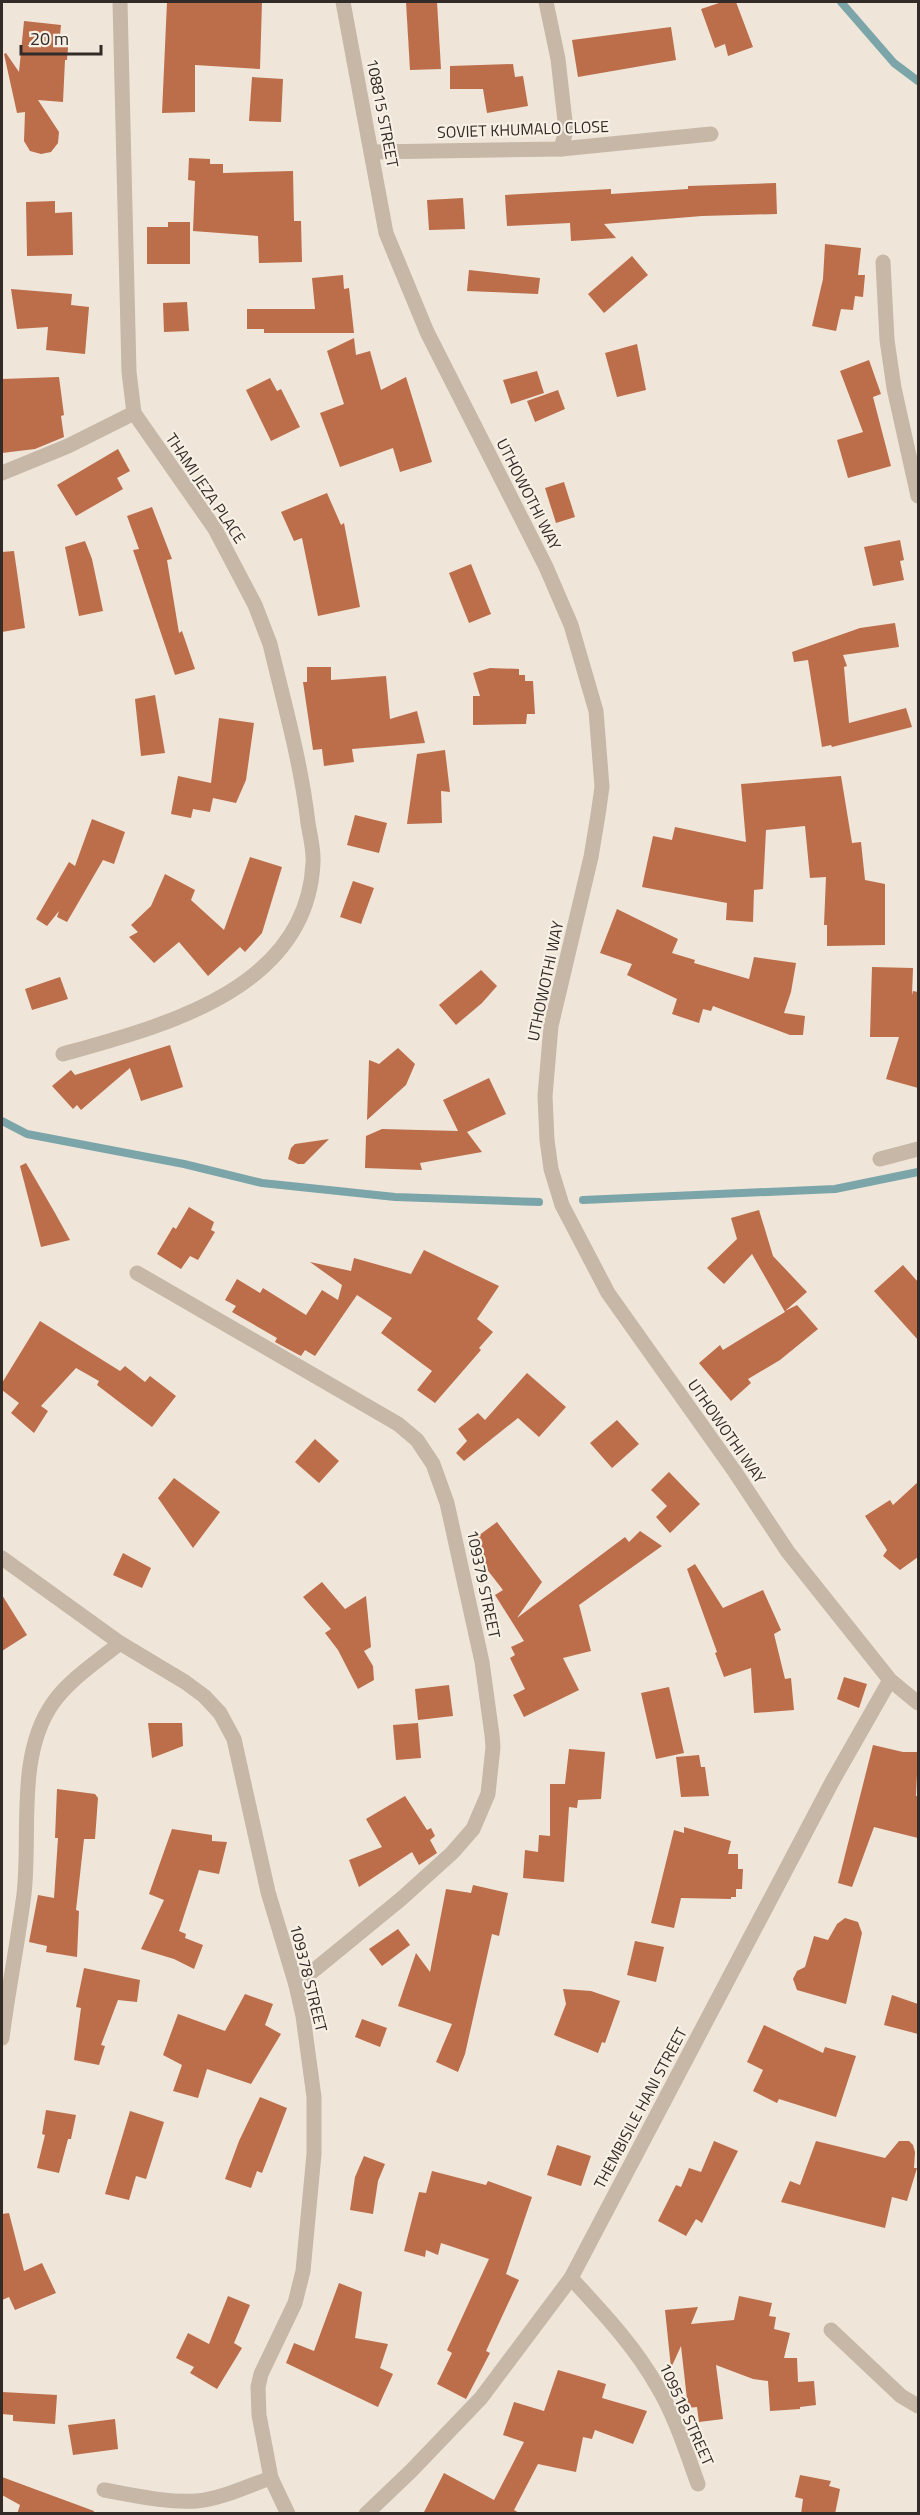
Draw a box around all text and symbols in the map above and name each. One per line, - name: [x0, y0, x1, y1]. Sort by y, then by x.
- scale bar: [21, 18, 100, 56]
- text: 20 m: [30, 25, 69, 52]
- street label: 108815 STREET: [361, 57, 405, 170]
- street label: SOVIET KHUMALO CLOSE: [437, 114, 609, 144]
- street label: THAMI JEZA PLACE: [160, 428, 252, 548]
- street label: UTHOWOTHI WAY: [491, 434, 568, 554]
- street label: UTHOWOTHI WAY: [521, 918, 570, 1043]
- street label: UTHOWOTHI WAY: [682, 1374, 772, 1488]
- street label: 109379 STREET: [461, 1528, 507, 1641]
- street label: 109378 STREET: [284, 1922, 334, 2035]
- street label: THEMBISILE HANI STREET: [587, 2023, 693, 2193]
- street label: 109518 STREET: [654, 2359, 721, 2470]

